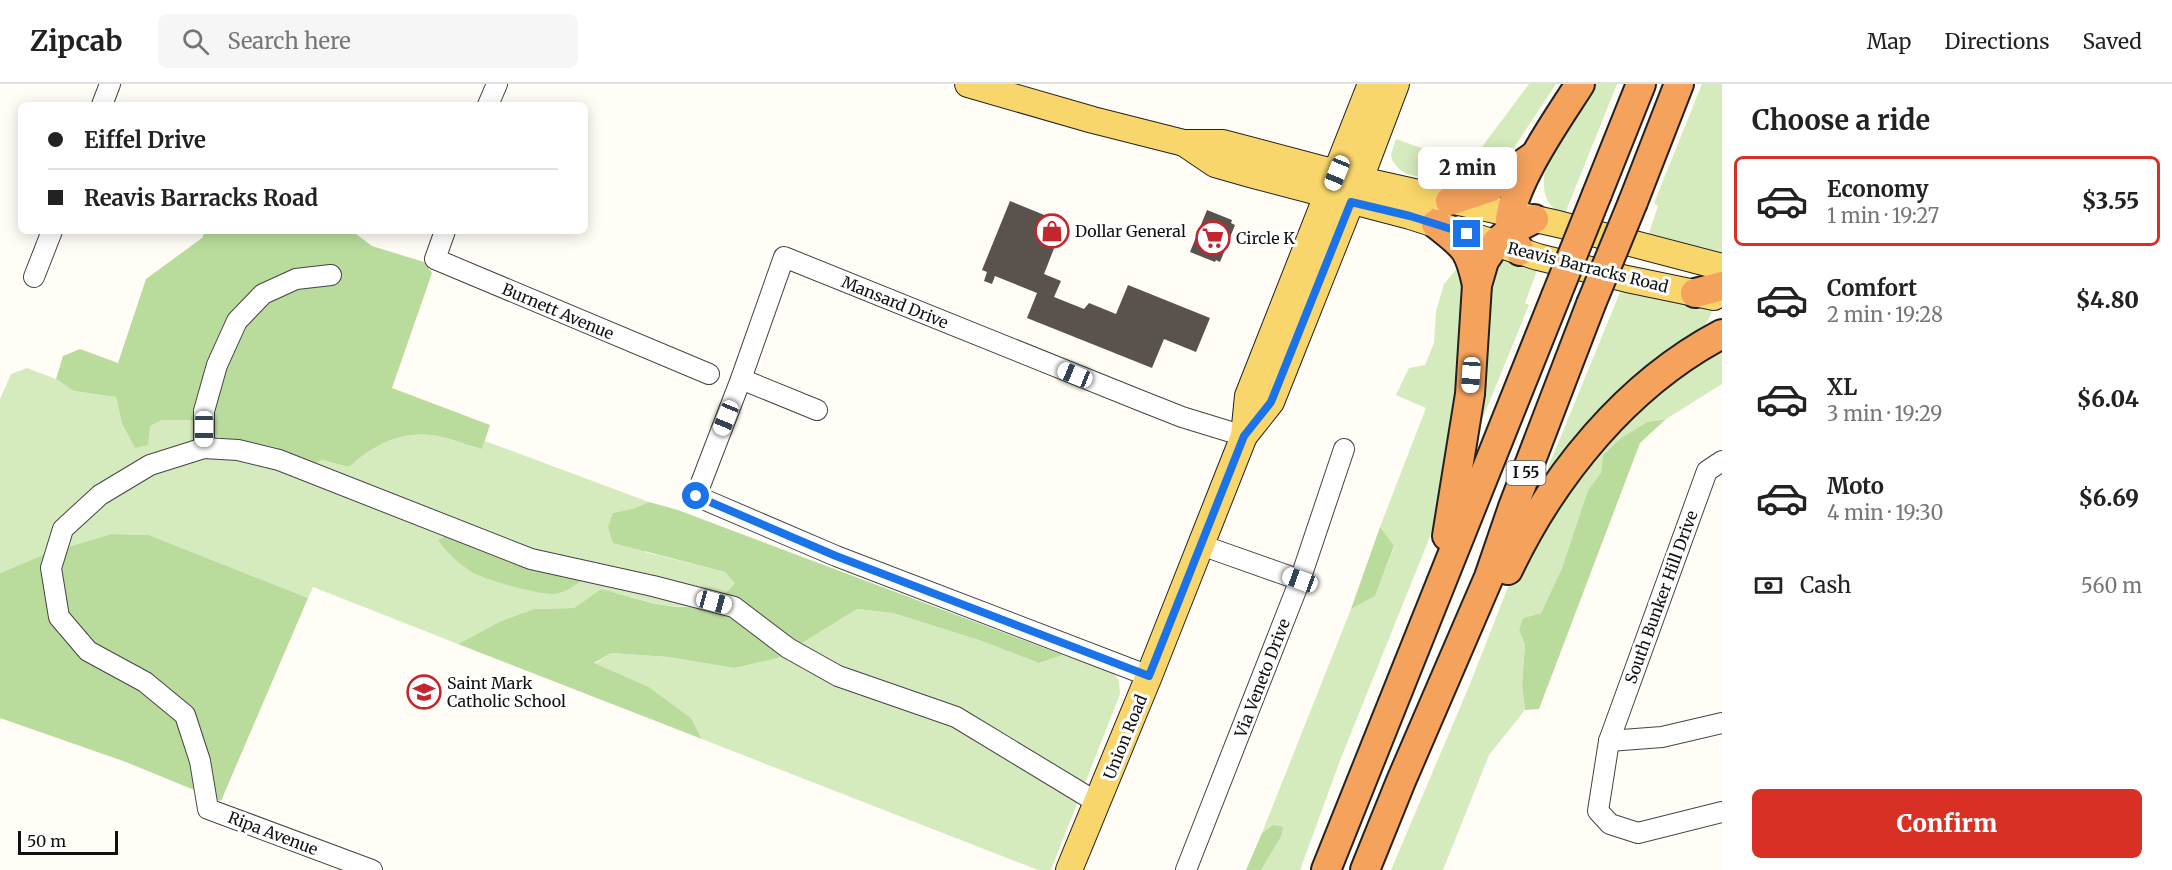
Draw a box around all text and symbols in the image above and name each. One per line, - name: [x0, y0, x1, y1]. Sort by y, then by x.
- search box: [158, 14, 578, 68]
- text: Zipcab: [30, 23, 122, 59]
- icon: search: [179, 25, 212, 58]
- text: Search here: [227, 27, 351, 55]
- text: Map: [1867, 28, 1911, 55]
- text: Directions: [1944, 28, 2049, 55]
- text: Saved: [2082, 28, 2142, 55]
- text: Choose a ride: [1752, 103, 1930, 137]
- text: Eiffel Drive: [84, 126, 206, 154]
- callout: 2 min: [1418, 147, 1516, 189]
- car: [1322, 153, 1352, 193]
- text: 2 min: [1439, 155, 1496, 180]
- icon: car: [1755, 174, 1809, 228]
- text: Economy: [1827, 175, 1928, 203]
- text: Reavis Barracks Road: [84, 184, 318, 212]
- text: $3.55: [2082, 187, 2139, 215]
- text: 1 min · 19:27: [1827, 203, 1939, 228]
- shop icon: Dollar General: [1034, 213, 1070, 249]
- supermarket icon: Circle K: [1195, 220, 1231, 256]
- route end: [1453, 220, 1480, 247]
- place label: Dollar General: [1075, 221, 1186, 241]
- place label: Circle K: [1236, 228, 1295, 248]
- street label: Reavis Barracks Road: [1506, 237, 1671, 297]
- street label: Mansard Drive: [839, 271, 951, 333]
- icon: car: [1755, 273, 1809, 327]
- text: Comfort: [1827, 274, 1917, 302]
- street label: Burnett Avenue: [499, 278, 617, 344]
- text: $4.80: [2076, 286, 2139, 314]
- text: 2 min · 19:28: [1827, 302, 1943, 327]
- car: [1461, 356, 1481, 394]
- car: [1055, 360, 1095, 390]
- icon: car: [1755, 372, 1809, 426]
- text: XL: [1827, 373, 1857, 401]
- text: $6.04: [2077, 385, 2139, 413]
- car: [711, 398, 741, 438]
- text: 3 min · 19:29: [1827, 401, 1942, 426]
- car: [195, 411, 213, 447]
- road number: I 55: [1506, 461, 1546, 485]
- icon: car: [1755, 471, 1809, 525]
- text: Moto: [1827, 472, 1884, 500]
- route start: [682, 482, 709, 509]
- text: $6.69: [2078, 484, 2139, 512]
- text: 4 min · 19:30: [1827, 500, 1944, 525]
- street label: South Bunker Hill Drive: [1620, 508, 1702, 686]
- car: [1280, 565, 1320, 595]
- icon: cash: [1752, 569, 1785, 602]
- text: Cash: [1800, 571, 1851, 599]
- text: 560 m: [2081, 573, 2142, 598]
- car: [694, 589, 734, 615]
- street label: Via Veneto Drive: [1230, 616, 1294, 741]
- place label: Saint Mark Catholic School: [447, 673, 566, 711]
- school or university icon: Saint Mark Catholic School: [406, 674, 442, 710]
- street label: Union Road: [1099, 691, 1151, 782]
- button: Confirm: [1752, 789, 2142, 858]
- street label: Ripa Avenue: [225, 807, 321, 859]
- scale bar: [18, 828, 118, 856]
- text: 50 m: [27, 831, 66, 851]

